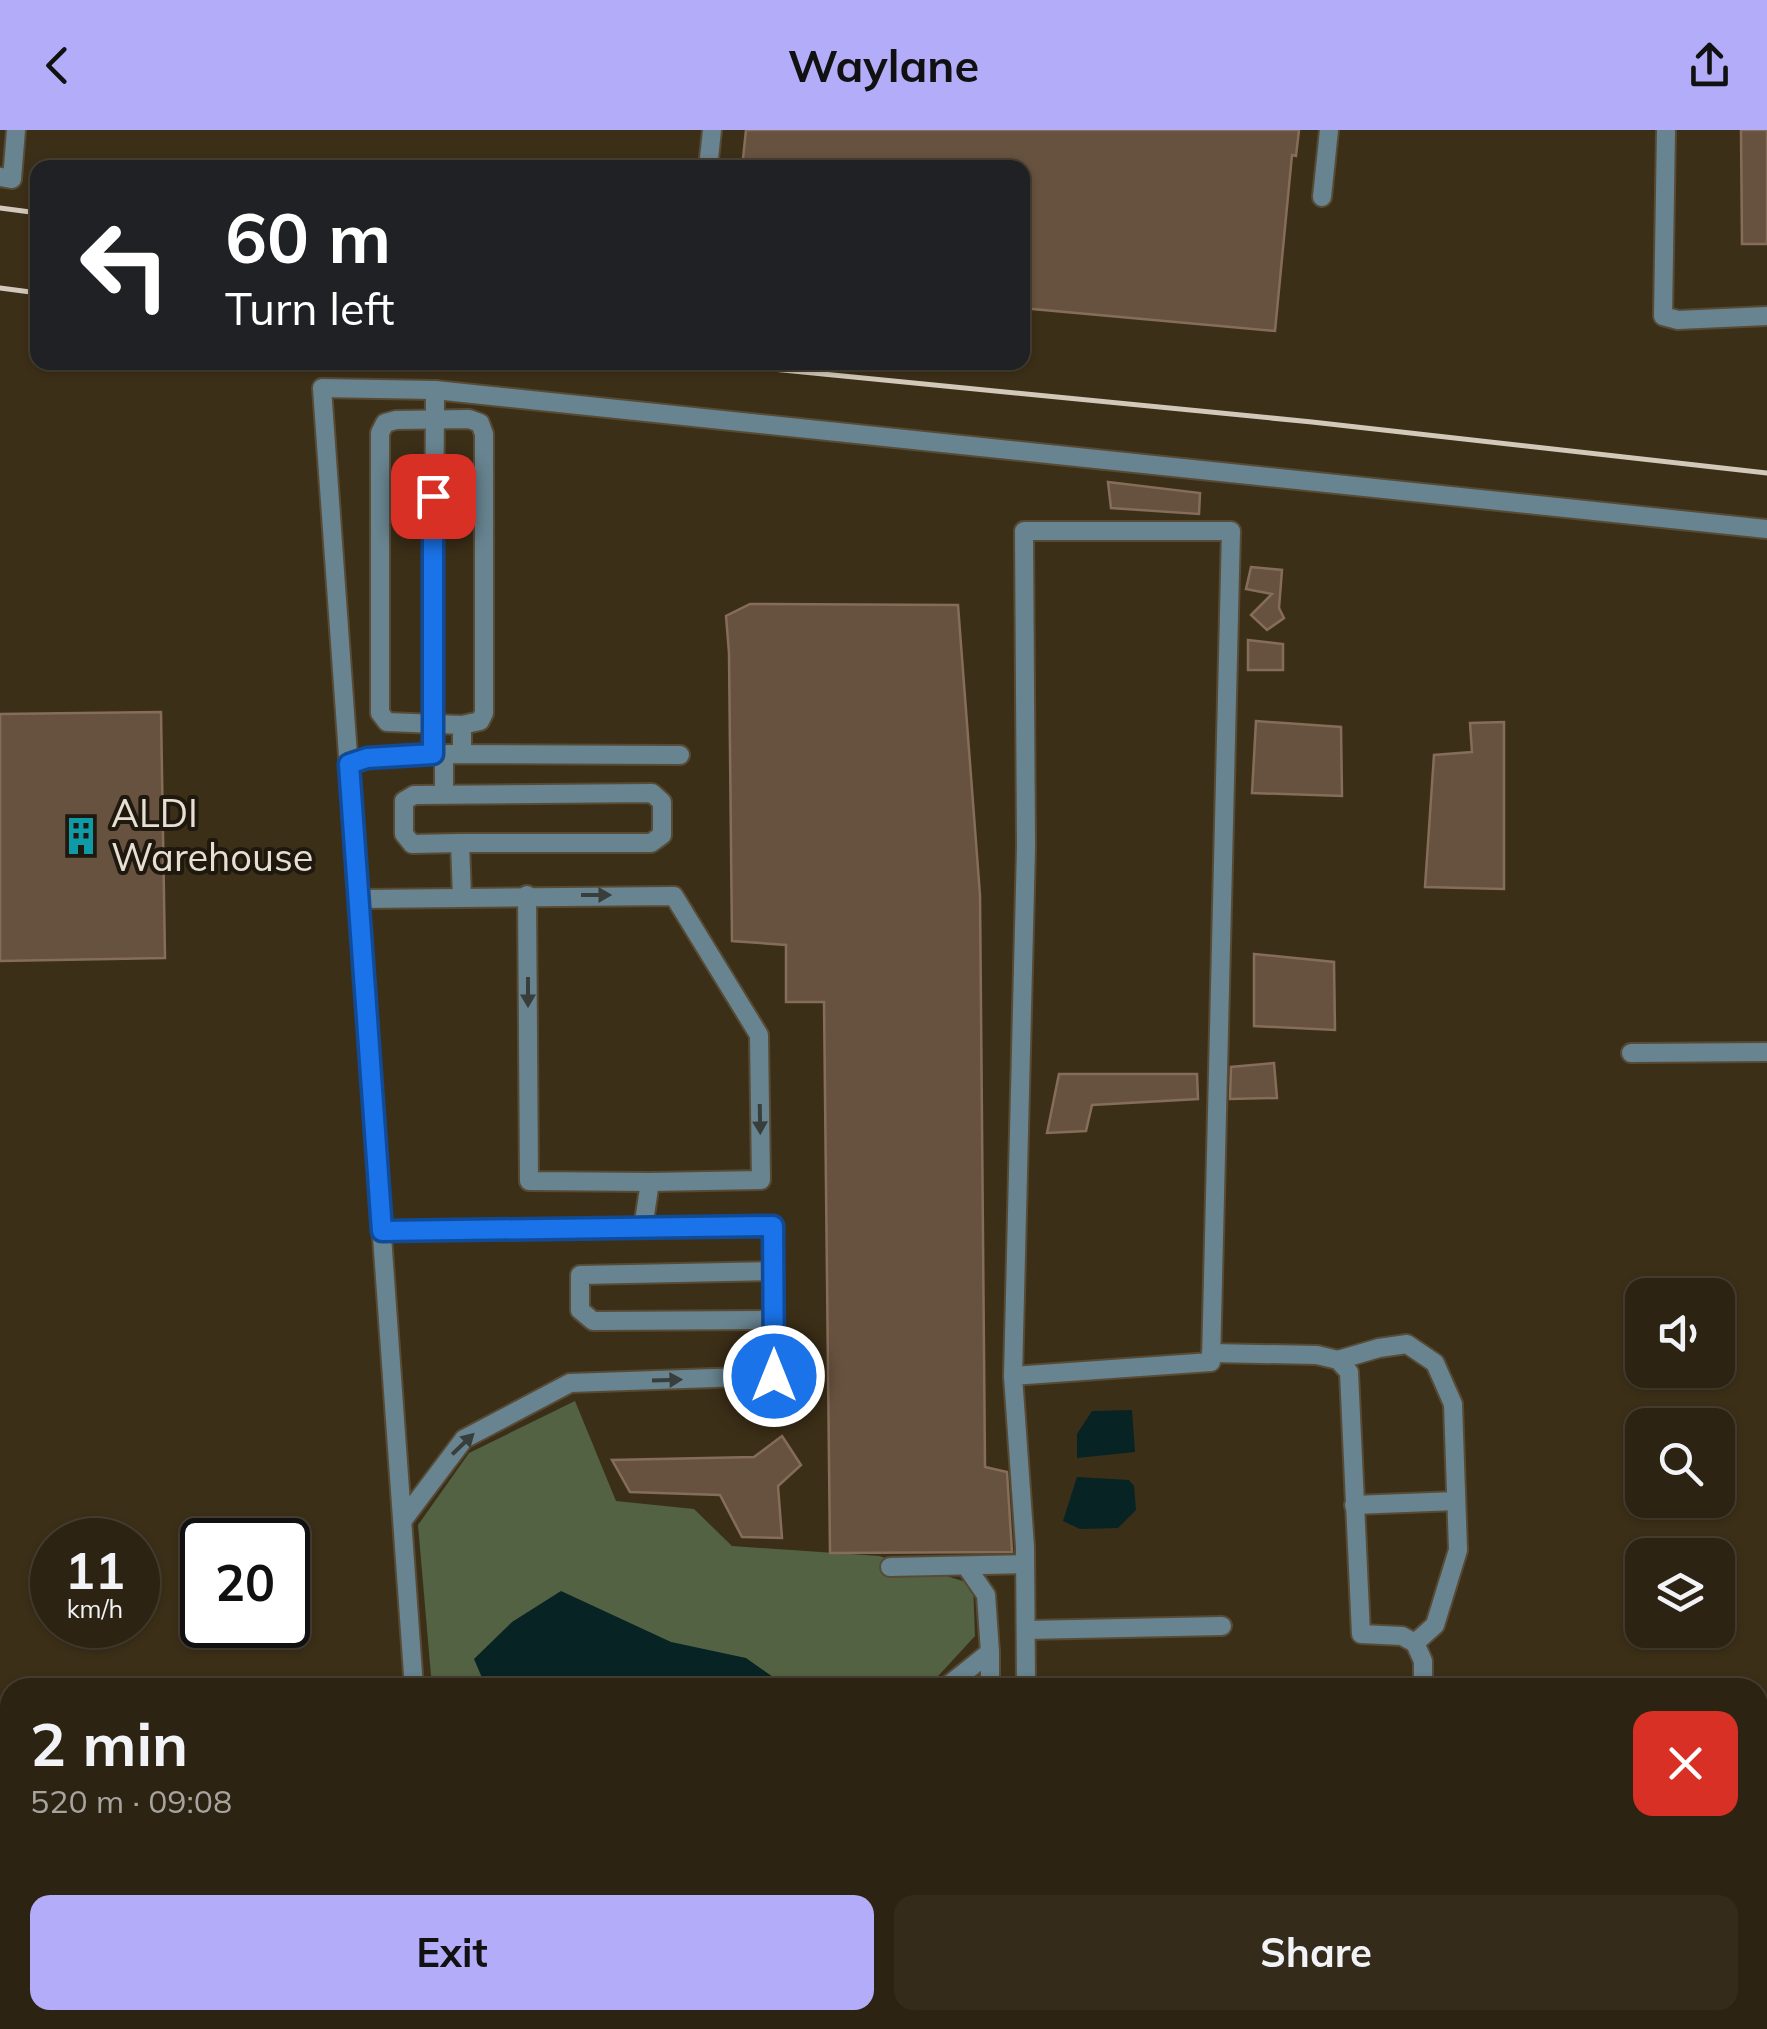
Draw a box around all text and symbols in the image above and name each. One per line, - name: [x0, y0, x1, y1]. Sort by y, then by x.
- text: Waylane: [788, 37, 979, 93]
- icon: back: [30, 38, 85, 93]
- icon: share: [1682, 38, 1737, 93]
- text: 60 m: [225, 193, 391, 281]
- icon: left: [60, 200, 190, 330]
- text: Turn left: [225, 280, 394, 336]
- pin: [391, 454, 476, 539]
- icon: arrive: [406, 469, 461, 524]
- place label: ALDI Warehouse: [111, 789, 314, 881]
- building icon: ALDI Warehouse: [60, 815, 102, 857]
- one-way arrow: [581, 887, 613, 903]
- one-way arrow: [520, 977, 536, 1009]
- one-way arrow: [753, 1103, 769, 1135]
- map controls: [1625, 1278, 1735, 1648]
- button: sound: [1625, 1278, 1735, 1388]
- position arrow: [722, 1324, 826, 1428]
- one-way arrow: [652, 1372, 684, 1388]
- button: search: [1625, 1408, 1735, 1518]
- one-way arrow: [451, 1433, 475, 1456]
- speed limit sign: 20: [180, 1518, 310, 1648]
- button: layers: [1625, 1538, 1735, 1648]
- text: 11: [65, 1539, 125, 1602]
- text: km/h: [67, 1593, 123, 1624]
- text: 2 min: [30, 1706, 188, 1781]
- button: close: [1633, 1711, 1738, 1816]
- text: 520 m · 09:08: [30, 1781, 232, 1821]
- button: Exit: [30, 1895, 874, 2010]
- button: Share: [894, 1895, 1738, 2010]

